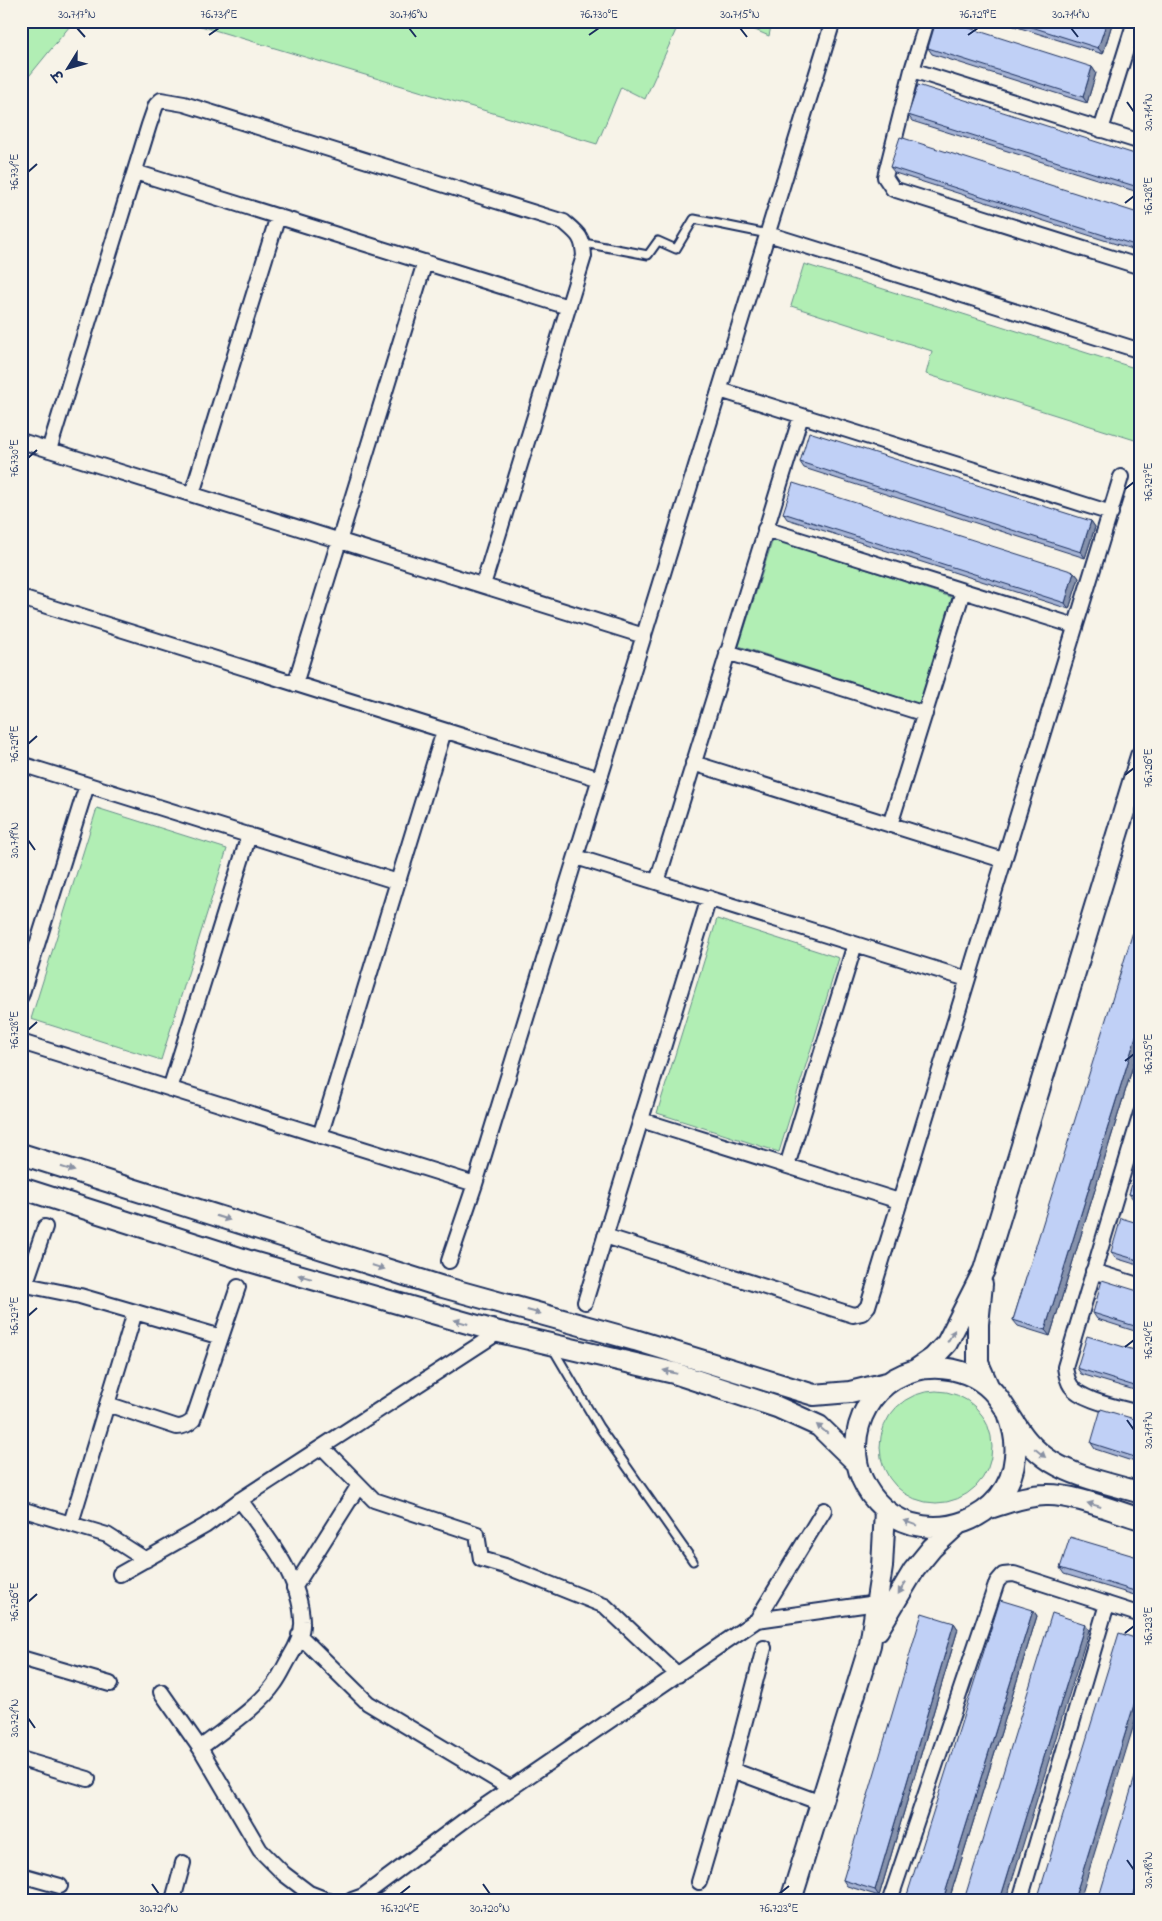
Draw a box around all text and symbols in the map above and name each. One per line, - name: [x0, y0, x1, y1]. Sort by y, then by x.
- text: 30.717°N: [58, 6, 96, 24]
- text: 76.731°E: [201, 6, 237, 24]
- text: 30.716°N: [390, 6, 428, 24]
- text: 76.730°E: [580, 6, 618, 24]
- text: 30.715°N: [720, 6, 760, 24]
- text: 76.729°E: [959, 6, 997, 24]
- text: 30.714°N: [1052, 6, 1090, 24]
- north arrow: [42, 42, 92, 92]
- text: उ: [47, 64, 71, 87]
- text: 30.714°N: [1140, 93, 1158, 131]
- text: 76.731°E: [6, 154, 24, 190]
- text: 76.728°E: [1140, 177, 1158, 215]
- text: 76.730°E: [6, 439, 24, 477]
- text: 76.727°E: [1140, 462, 1158, 502]
- text: 76.729°E: [6, 725, 24, 763]
- text: 76.726°E: [1140, 748, 1158, 788]
- text: 30.719°N: [6, 822, 24, 858]
- text: 76.728°E: [6, 1011, 24, 1049]
- text: 76.725°E: [1140, 1034, 1158, 1074]
- one-way arrow: [61, 1165, 76, 1173]
- one-way arrow: [215, 1215, 230, 1222]
- one-way arrow: [370, 1263, 385, 1271]
- one-way arrow: [297, 1273, 313, 1281]
- text: 76.727°E: [6, 1296, 24, 1336]
- one-way arrow: [526, 1308, 541, 1316]
- one-way arrow: [454, 1317, 469, 1325]
- text: 76.724°E: [1140, 1320, 1158, 1360]
- one-way arrow: [947, 1329, 956, 1342]
- one-way arrow: [663, 1368, 678, 1376]
- text: 30.717°N: [1140, 1411, 1158, 1449]
- one-way arrow: [815, 1424, 828, 1435]
- one-way arrow: [1034, 1447, 1047, 1458]
- one-way arrow: [1086, 1501, 1102, 1509]
- one-way arrow: [903, 1519, 918, 1526]
- one-way arrow: [898, 1581, 907, 1594]
- text: 76.726°E: [6, 1582, 24, 1622]
- text: 76.723°E: [1140, 1606, 1158, 1646]
- text: 30.721°N: [6, 1699, 24, 1737]
- text: 30.718°N: [1140, 1851, 1158, 1889]
- text: 30.721°N: [140, 1900, 178, 1918]
- text: 76.724°E: [380, 1900, 420, 1918]
- text: 30.720°N: [470, 1900, 510, 1918]
- text: 76.723°E: [759, 1900, 799, 1918]

